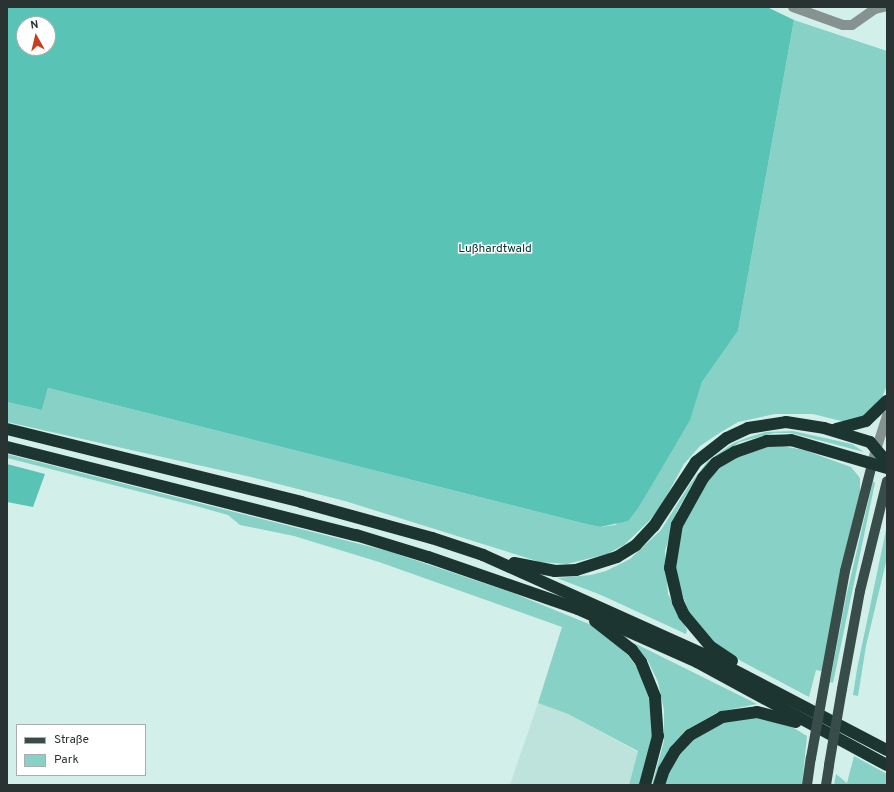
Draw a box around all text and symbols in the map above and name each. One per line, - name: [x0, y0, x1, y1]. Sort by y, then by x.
- north arrow: [16, 16, 56, 56]
- text: N: [30, 18, 39, 33]
- park label: Lußhardtwald: [458, 243, 532, 257]
- legend: [16, 724, 146, 776]
- text: Straße: [54, 732, 89, 748]
- text: Park: [54, 752, 79, 768]

